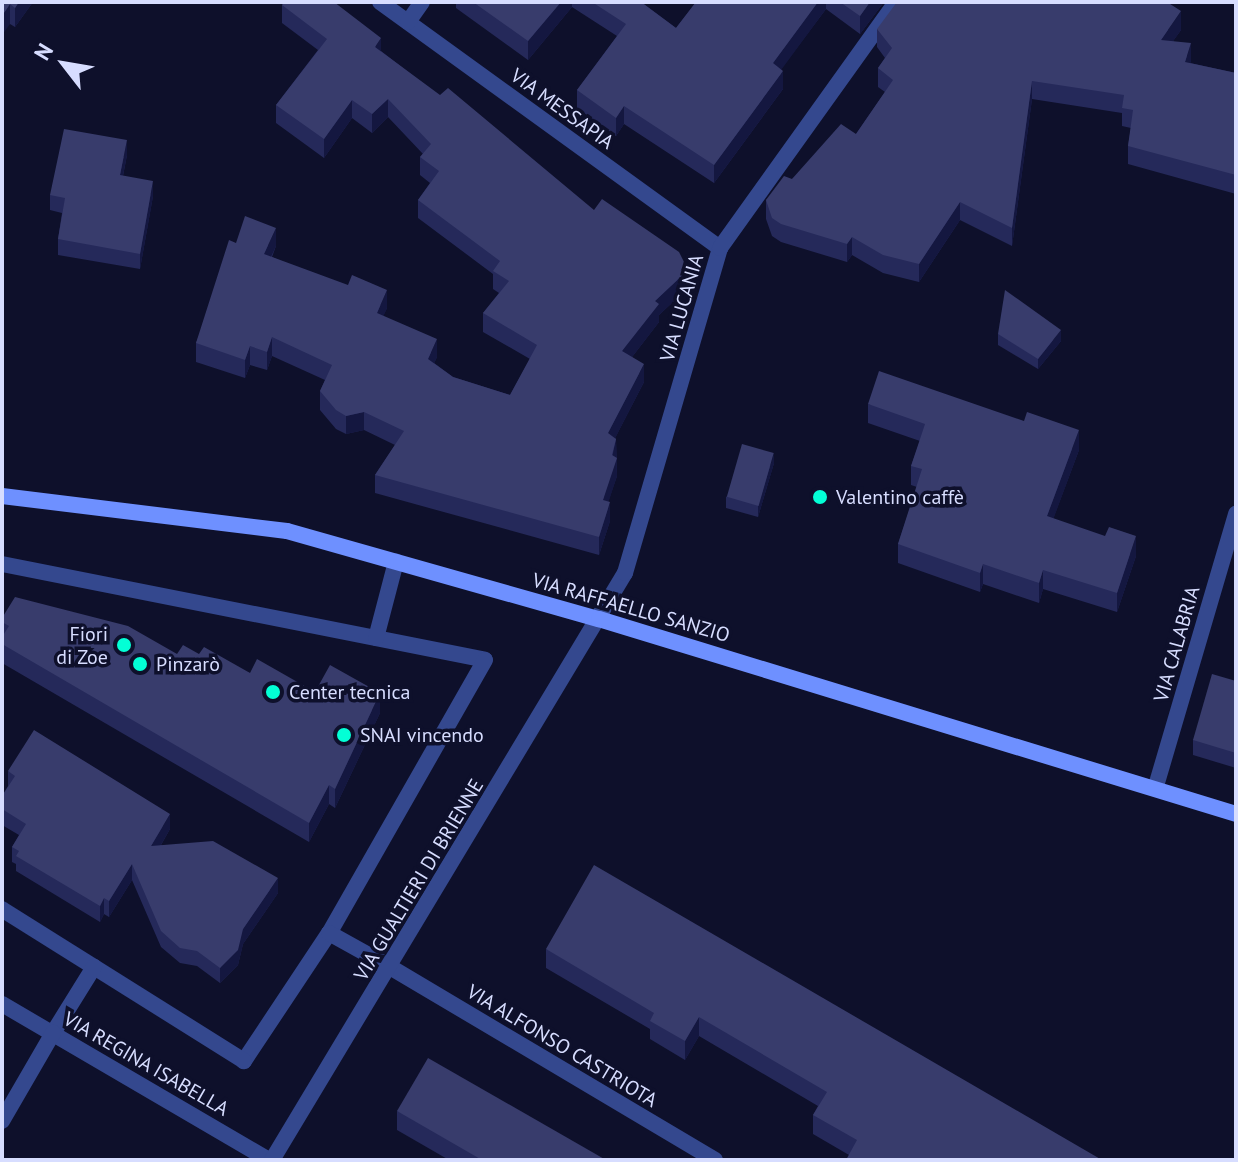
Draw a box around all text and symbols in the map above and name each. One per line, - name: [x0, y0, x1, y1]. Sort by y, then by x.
- north arrow: [24, 24, 104, 104]
- text: N: [28, 38, 59, 65]
- street label: VIA MESSAPIA: [505, 63, 619, 155]
- street label: VIA LUCANIA: [655, 251, 709, 365]
- place label: Valentino caffè: [836, 485, 964, 509]
- marker: Valentino caffè: [811, 488, 829, 506]
- street label: VIA RAFFAELLO SANZIO: [529, 568, 733, 648]
- street label: VIA CALABRIA: [1149, 583, 1205, 705]
- place label: Fiori di Zoe: [56, 622, 108, 669]
- marker: Fiori di Zoe: [115, 636, 133, 654]
- place label: Pinzarò: [156, 652, 220, 676]
- marker: Pinzarò: [131, 655, 149, 673]
- place label: Center tecnica: [289, 680, 410, 704]
- marker: Center tecnica: [264, 683, 282, 701]
- place label: SNAI vincendo: [360, 723, 484, 747]
- marker: SNAI vincendo: [335, 726, 353, 744]
- street label: VIA GUALTIERI DI BRIENNE: [349, 774, 489, 986]
- street label: VIA ALFONSO CASTRIOTA: [462, 979, 662, 1113]
- street label: VIA REGINA ISABELLA: [58, 1006, 234, 1122]

